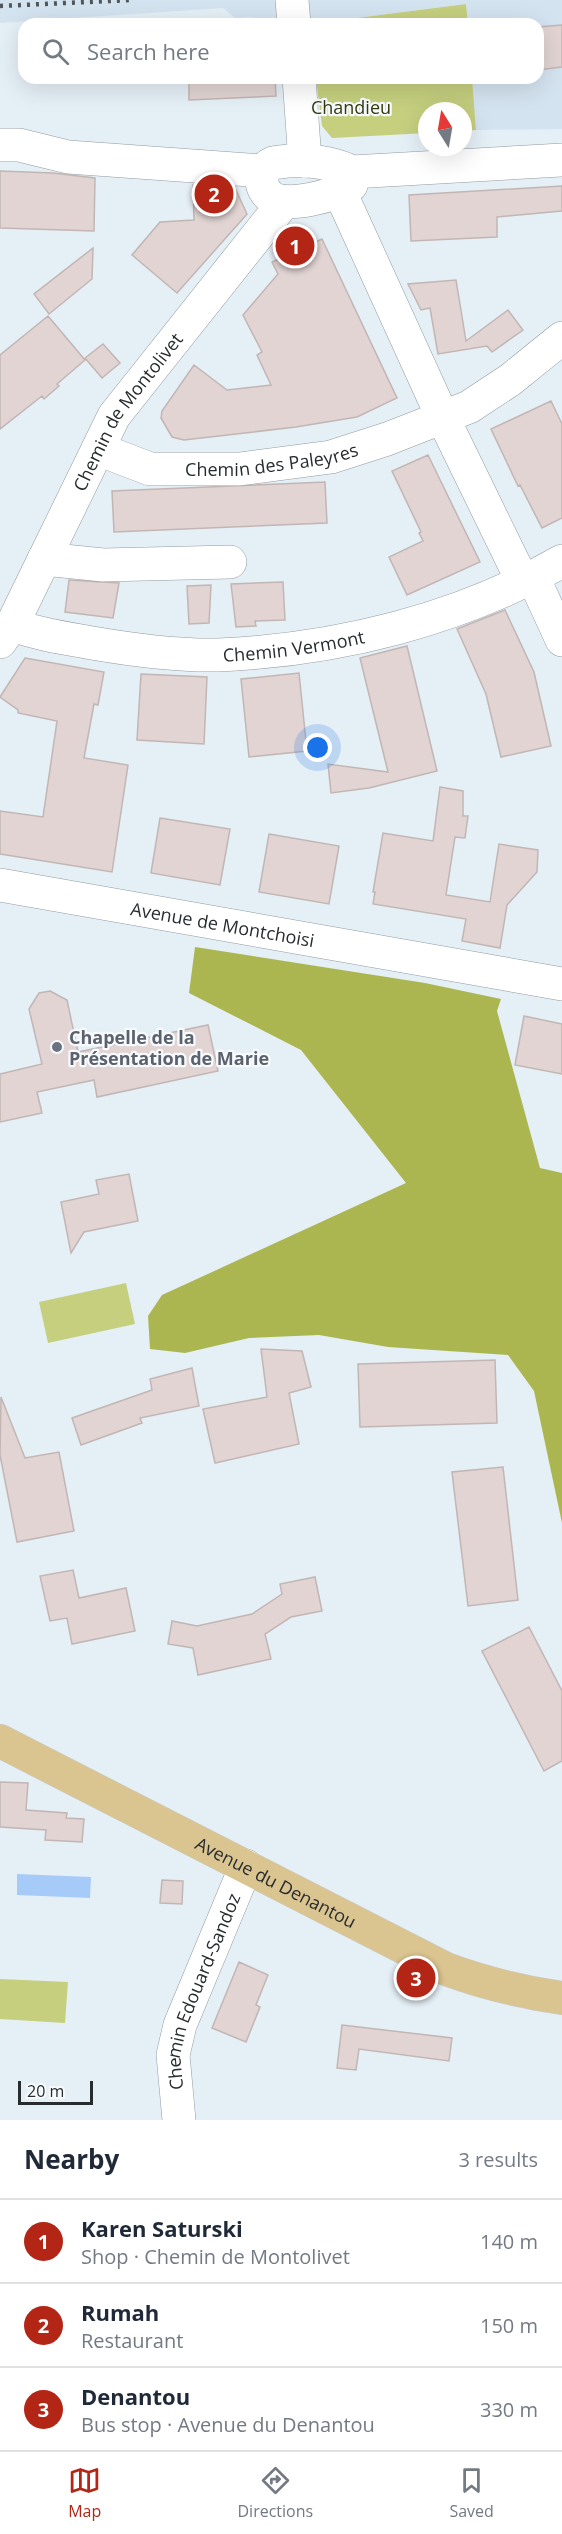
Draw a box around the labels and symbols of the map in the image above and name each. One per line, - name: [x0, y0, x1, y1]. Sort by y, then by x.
- park label: Chandieu: [311, 95, 391, 119]
- north arrow: [418, 102, 472, 156]
- pin: 2: [194, 172, 234, 216]
- pin: 1: [276, 224, 314, 268]
- street label: Chemin de Montolivet: [67, 328, 188, 495]
- street label: Chemin des Paleyres: [185, 437, 361, 481]
- street label: Chemin Vermont: [222, 624, 367, 667]
- your location: [303, 733, 332, 762]
- street label: Avenue de Montchoisi: [129, 896, 316, 952]
- place label: Chapelle de la Présentation de Marie: [69, 1025, 269, 1070]
- marker: Chapelle de la Présentation de Marie: [50, 1040, 64, 1054]
- street label: Avenue du Denantou: [191, 1831, 361, 1933]
- street label: Chemin Edouard-Sandoz: [161, 1889, 245, 2091]
- pin: 3: [396, 1956, 436, 2000]
- scale bar: [18, 2078, 93, 2106]

